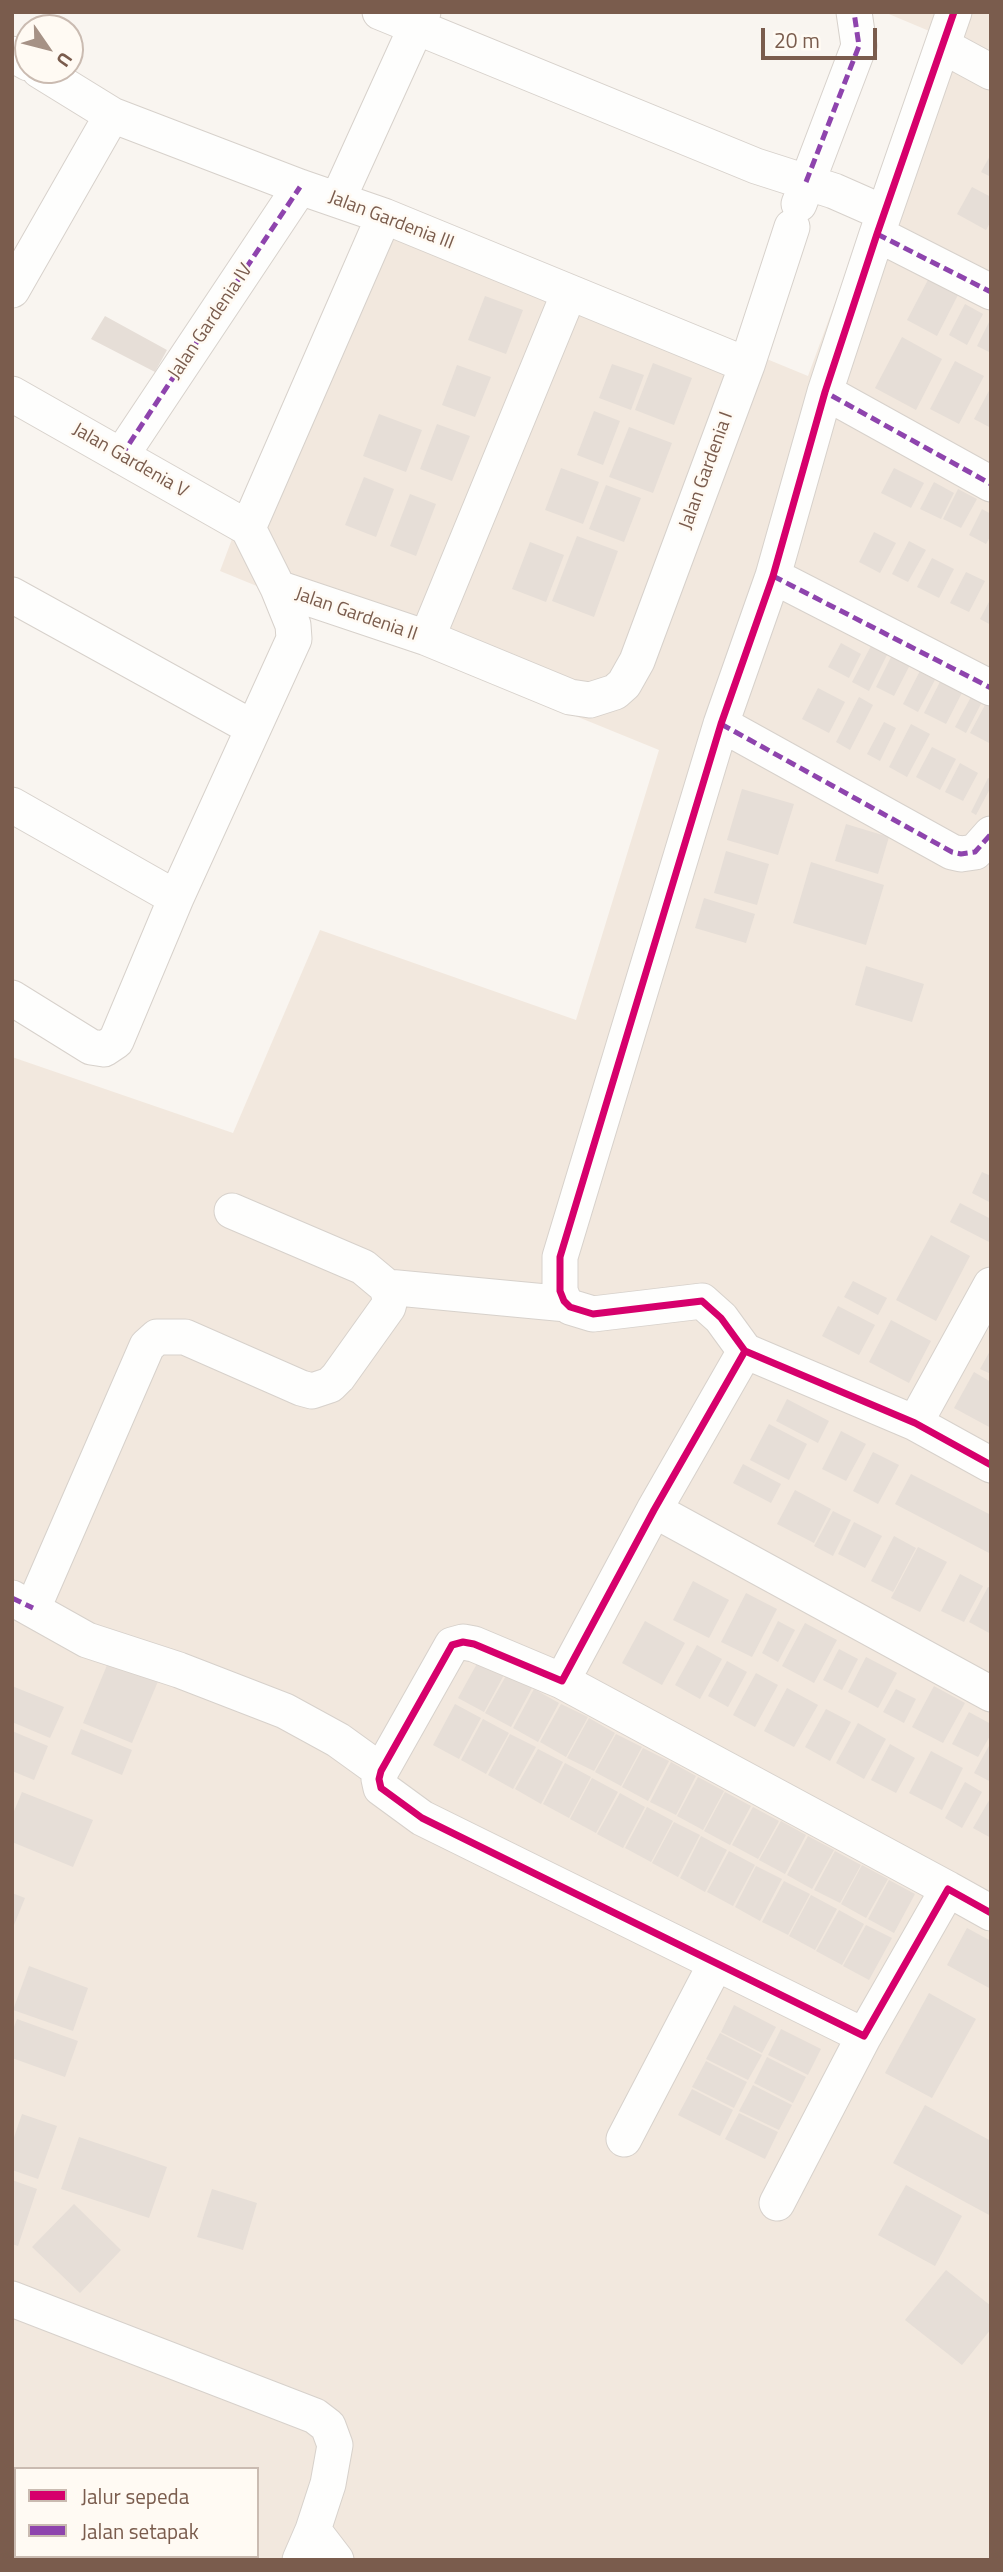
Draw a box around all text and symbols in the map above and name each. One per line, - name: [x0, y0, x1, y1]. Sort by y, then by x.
- north arrow: [14, 14, 84, 84]
- scale bar: [765, 14, 880, 58]
- text: 20 m: [774, 24, 820, 56]
- text: U: [50, 47, 80, 74]
- street label: Jalan Gardenia III: [325, 187, 457, 255]
- street label: Jalan Gardenia IV: [164, 260, 258, 384]
- street label: Jalan Gardenia I: [675, 409, 739, 533]
- street label: Jalan Gardenia V: [68, 419, 192, 503]
- street label: Jalan Gardenia II: [292, 583, 420, 647]
- legend: [14, 2467, 259, 2558]
- text: Jalur sepeda: [81, 2480, 189, 2512]
- text: Jalan setapak: [81, 2515, 199, 2547]

